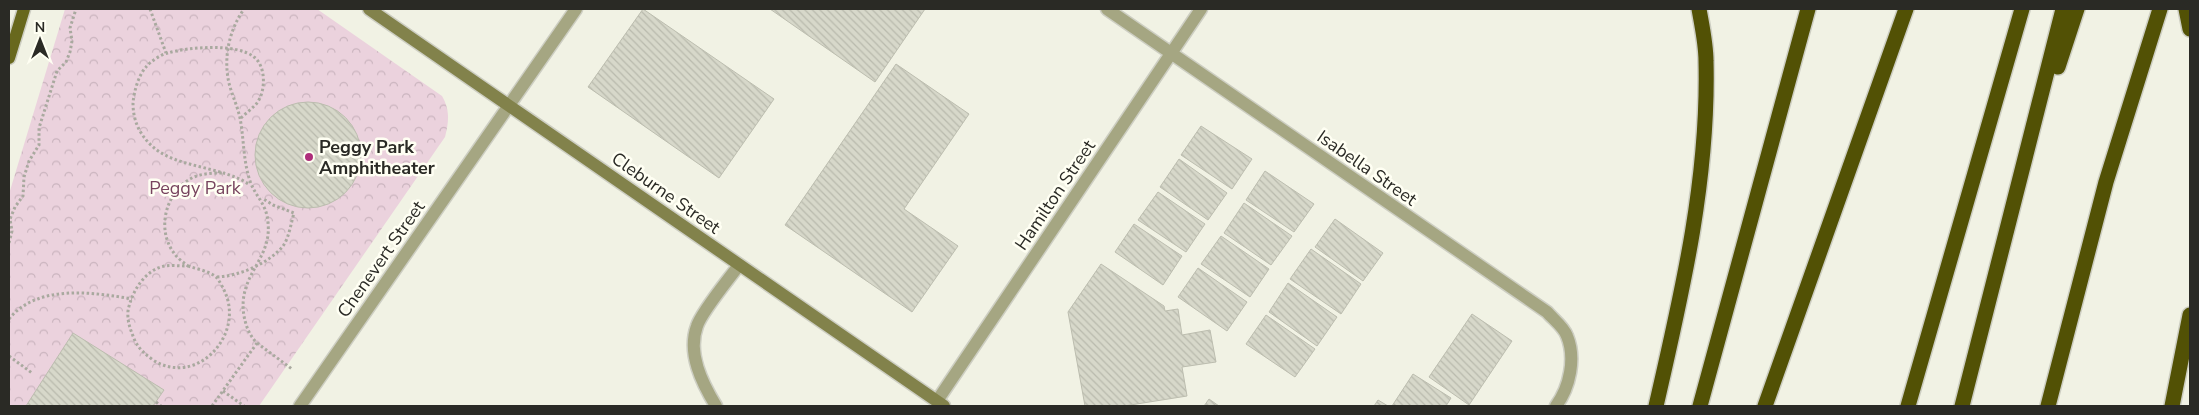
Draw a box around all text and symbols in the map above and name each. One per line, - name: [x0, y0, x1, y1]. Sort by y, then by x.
- north arrow: [15, 15, 65, 65]
- text: N: [35, 18, 45, 37]
- street label: Isabella Street: [1312, 125, 1422, 212]
- place label: Peggy Park Amphitheater: [319, 135, 435, 180]
- street label: Hamilton Street: [1009, 135, 1101, 255]
- street label: Cleburne Street: [607, 147, 726, 240]
- marker: Peggy Park Amphitheater: [303, 151, 315, 163]
- park label: Peggy Park: [149, 176, 242, 200]
- street label: Chenevert Street: [332, 195, 431, 322]

